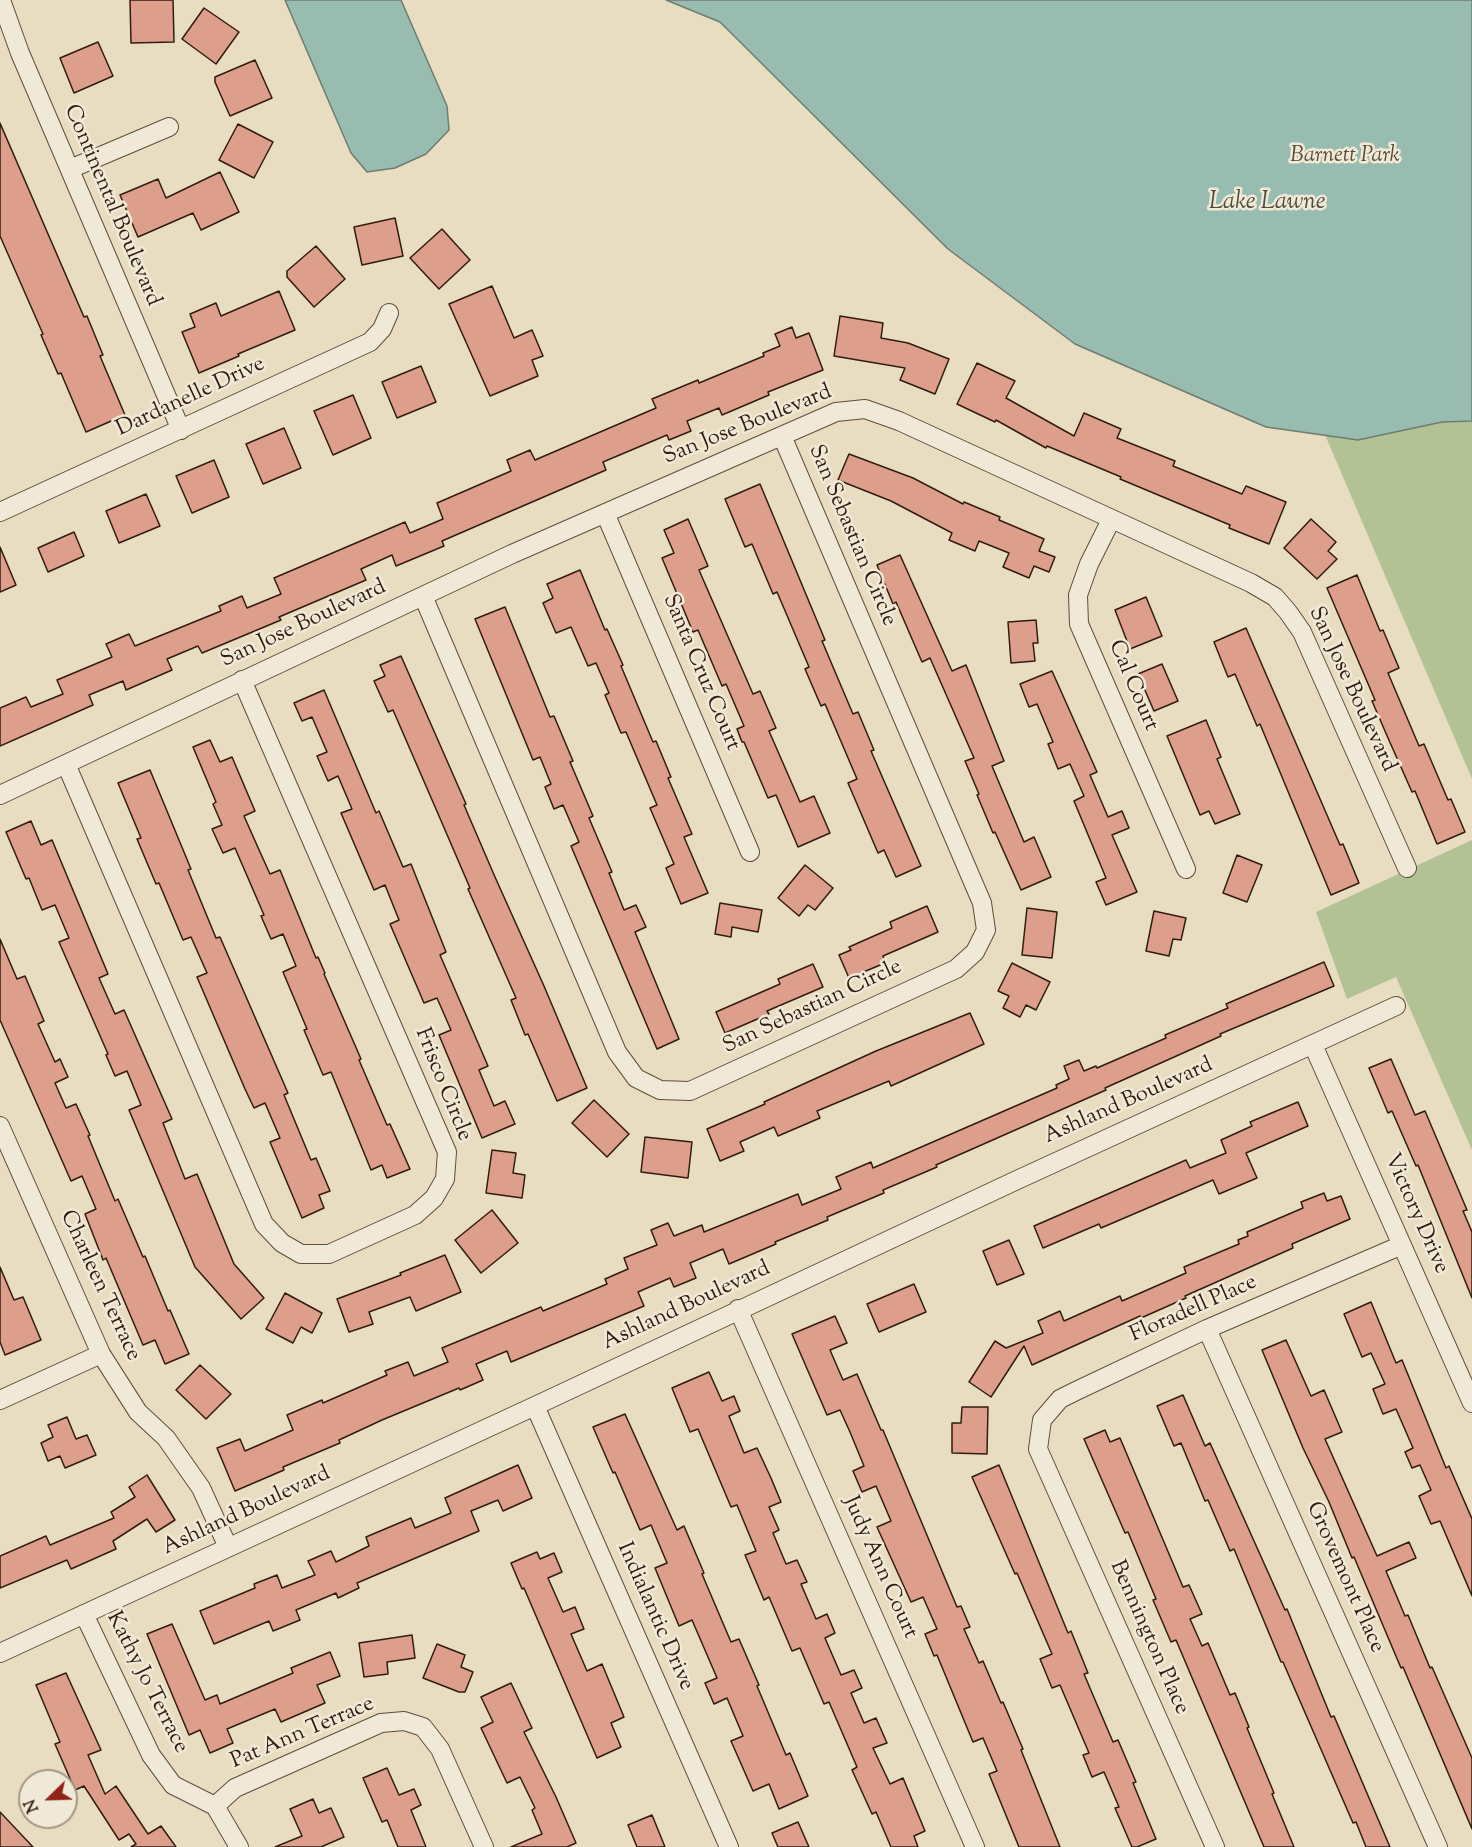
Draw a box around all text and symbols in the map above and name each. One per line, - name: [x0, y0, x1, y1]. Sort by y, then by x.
- street label: Continental Boulevard: [57, 101, 165, 311]
- park label: Barnett Park: [1290, 144, 1400, 170]
- water label: Lake Lawne: [1209, 190, 1325, 218]
- street label: Dardanelle Drive: [112, 352, 270, 444]
- street label: San Jose Boulevard: [660, 380, 836, 472]
- street label: San Sebastian Circle: [801, 441, 901, 631]
- street label: San Jose Boulevard: [217, 575, 391, 675]
- street label: Santa Cruz Court: [655, 591, 745, 755]
- street label: San Jose Boulevard: [1301, 603, 1401, 777]
- street label: Cal Court: [1101, 637, 1163, 735]
- street label: San Sebastian Circle: [719, 955, 907, 1061]
- street label: Frisco Circle: [407, 1025, 477, 1145]
- street label: Ashland Boulevard: [1040, 1053, 1218, 1151]
- street label: Victory Drive: [1377, 1150, 1453, 1278]
- street label: Charleen Terrace: [53, 1207, 145, 1365]
- street label: Ashland Boulevard: [599, 1257, 775, 1357]
- street label: Floradell Place: [1126, 1270, 1262, 1350]
- street label: Ashland Boulevard: [159, 1462, 335, 1562]
- street label: Judy Ann Court: [836, 1493, 922, 1643]
- street label: Grovemont Place: [1299, 1498, 1389, 1658]
- street label: Indialantic Drive: [610, 1539, 698, 1695]
- street label: Bennington Place: [1102, 1557, 1194, 1719]
- street label: Kathy Jo Terrace: [99, 1608, 193, 1758]
- street label: Pat Ann Terrace: [227, 1692, 379, 1776]
- north arrow: [18, 1769, 78, 1829]
- text: N: [20, 1795, 46, 1816]

